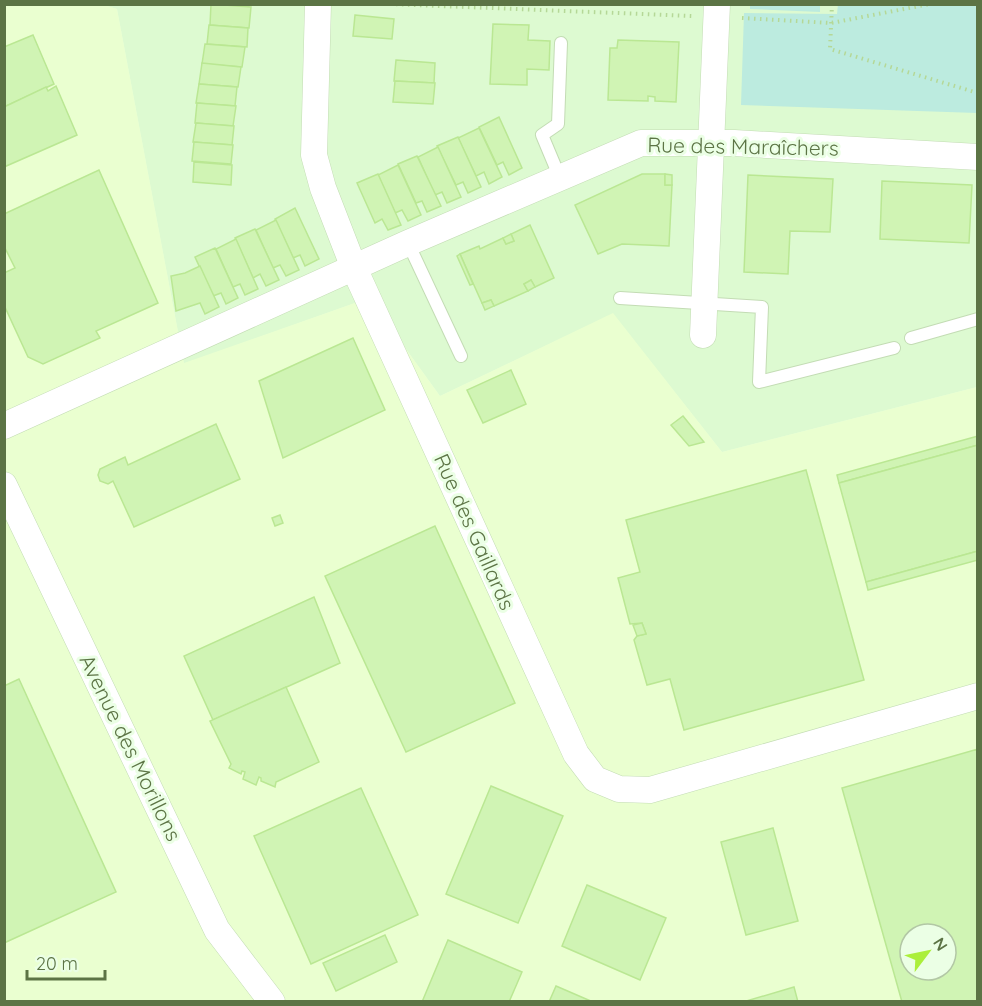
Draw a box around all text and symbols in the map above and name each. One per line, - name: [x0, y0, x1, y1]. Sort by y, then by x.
- street label: Rue des Maraîchers: [647, 131, 839, 161]
- street label: Rue des Gaillards: [429, 449, 521, 614]
- street label: Avenue des Morillons: [74, 650, 187, 845]
- north arrow: [898, 922, 958, 982]
- text: N: [929, 934, 952, 954]
- scale bar: [27, 943, 105, 981]
- text: 20 m: [36, 952, 78, 975]

